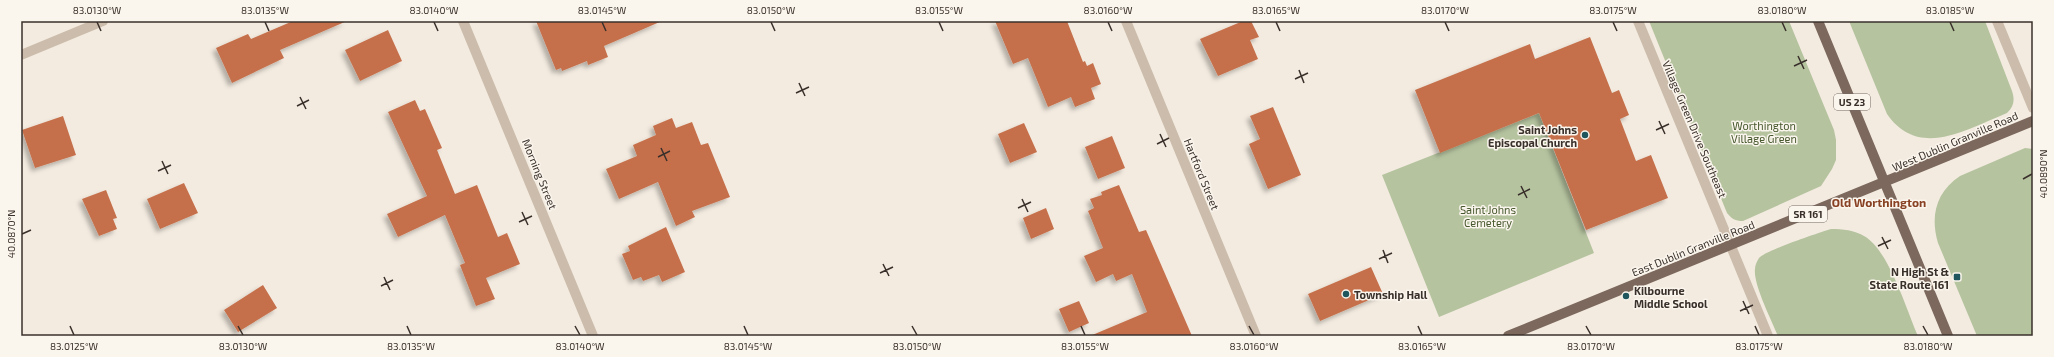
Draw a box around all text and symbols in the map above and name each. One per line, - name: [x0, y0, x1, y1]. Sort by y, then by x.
- text: 83.0130°W: [73, 4, 122, 16]
- text: 83.0135°W: [241, 4, 289, 16]
- text: 83.0140°W: [409, 4, 459, 16]
- text: 83.0145°W: [578, 4, 627, 16]
- text: 83.0150°W: [747, 4, 796, 16]
- text: 83.0155°W: [915, 4, 963, 16]
- text: 83.0160°W: [1084, 4, 1133, 16]
- text: 83.0165°W: [1252, 4, 1301, 16]
- text: 83.0170°W: [1421, 4, 1470, 16]
- text: 83.0175°W: [1589, 4, 1637, 16]
- text: 83.0180°W: [1757, 4, 1807, 16]
- text: 83.0185°W: [1926, 4, 1975, 16]
- street label: Village Green Drive Southeast: [1660, 58, 1730, 200]
- road number: US 23: [1834, 94, 1870, 110]
- street label: West Dublin Granville Road: [1890, 109, 2020, 173]
- park label: Worthington Village Green: [1731, 119, 1797, 145]
- place label: Saint Johns Episcopal Church: [1488, 123, 1577, 149]
- marker: Saint Johns Episcopal Church: [1580, 130, 1590, 140]
- street label: Hartford Street: [1182, 136, 1222, 212]
- street label: Morning Street: [520, 137, 560, 211]
- text: 40.0890°N: [2037, 150, 2049, 199]
- district label: Old Worthington: [1832, 195, 1926, 209]
- park label: Saint Johns Cemetery: [1460, 203, 1516, 229]
- road number: SR 161: [1789, 206, 1827, 222]
- text: 40.0870°N: [5, 210, 17, 258]
- street label: East Dublin Granville Road: [1630, 217, 1756, 279]
- place label: N High St & State Route 161: [1870, 265, 1950, 291]
- marker: N High St & State Route 161: [1952, 272, 1962, 282]
- place label: Kilbourne Middle School: [1634, 284, 1708, 310]
- place label: Township Hall: [1354, 288, 1428, 301]
- marker: Township Hall: [1341, 289, 1351, 299]
- marker: Kilbourne Middle School: [1621, 291, 1631, 301]
- text: 83.0125°W: [50, 340, 99, 352]
- text: 83.0130°W: [219, 340, 268, 352]
- text: 83.0135°W: [387, 340, 435, 352]
- text: 83.0140°W: [555, 340, 605, 352]
- text: 83.0145°W: [724, 340, 773, 352]
- text: 83.0150°W: [893, 340, 942, 352]
- text: 83.0155°W: [1061, 340, 1109, 352]
- text: 83.0160°W: [1230, 340, 1279, 352]
- text: 83.0165°W: [1398, 340, 1447, 352]
- text: 83.0170°W: [1567, 340, 1616, 352]
- text: 83.0175°W: [1735, 340, 1783, 352]
- text: 83.0180°W: [1903, 340, 1953, 352]

